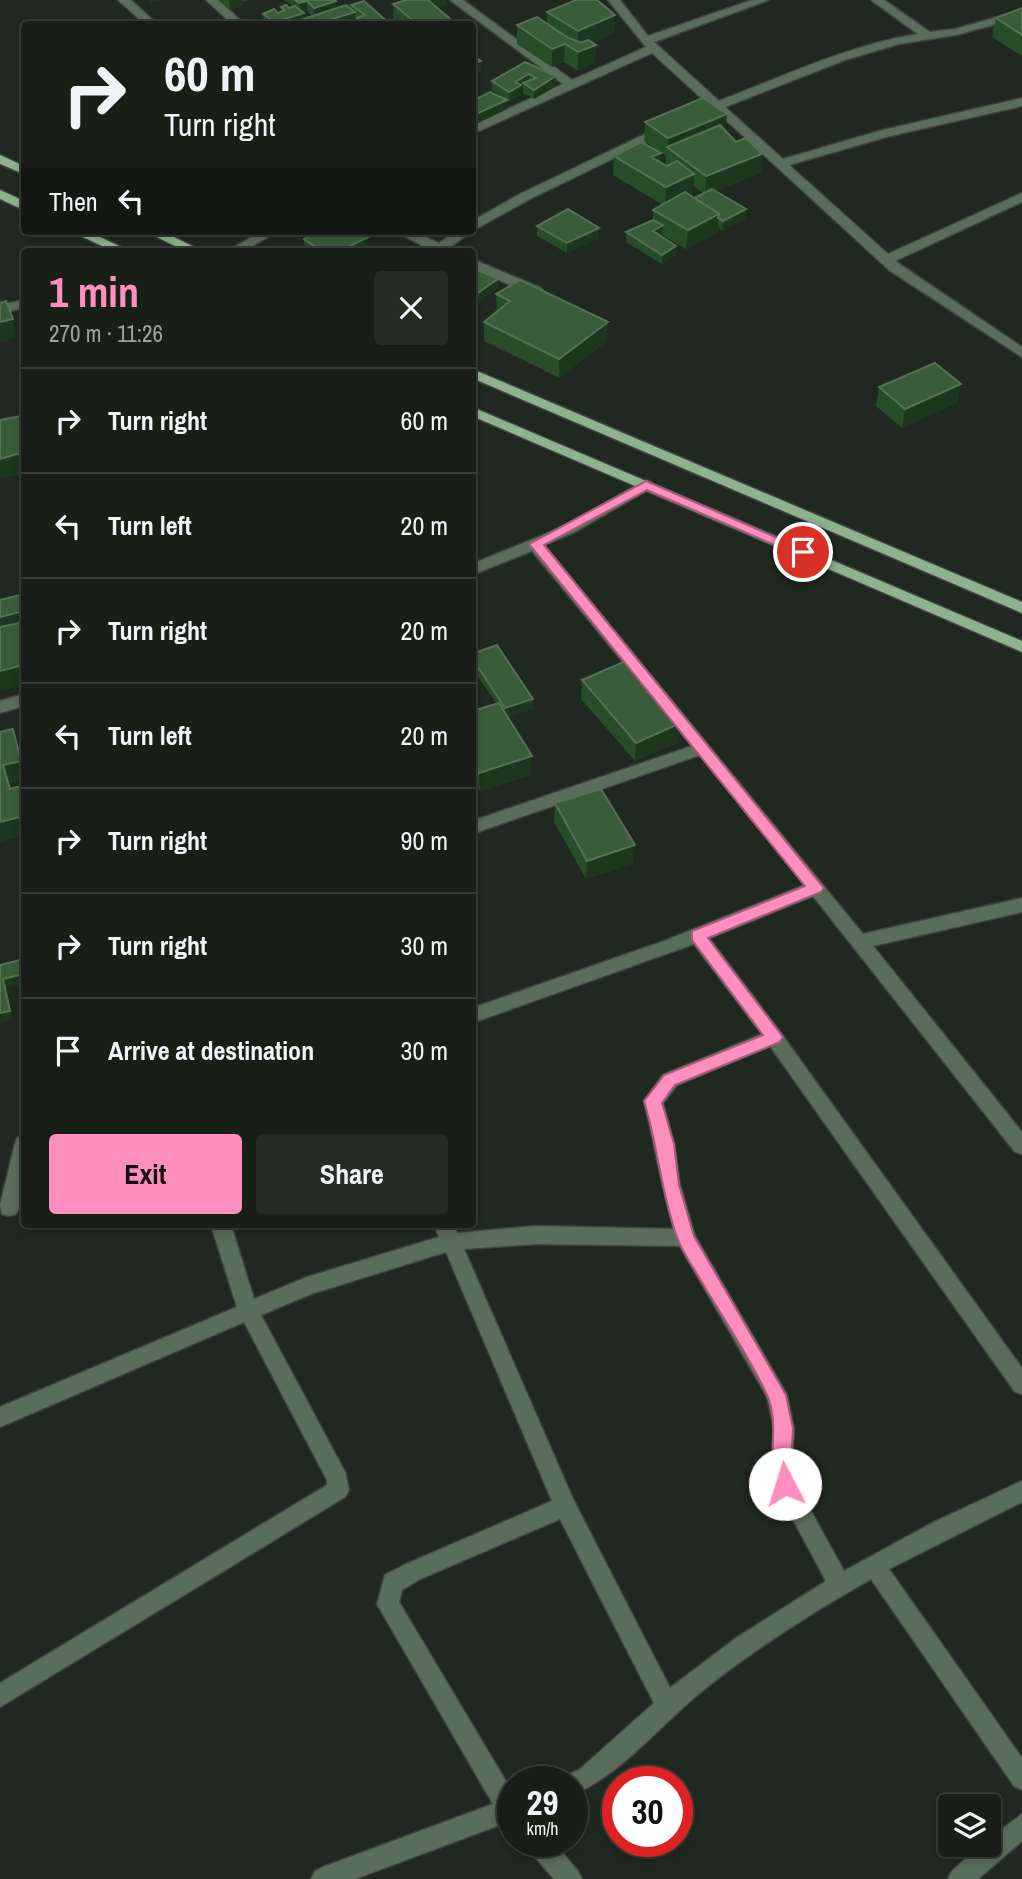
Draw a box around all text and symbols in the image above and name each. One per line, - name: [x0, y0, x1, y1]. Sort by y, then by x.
- text: 60 m: [164, 40, 256, 106]
- icon: right: [49, 49, 140, 140]
- text: Turn right: [164, 103, 276, 146]
- icon: left: [112, 182, 150, 220]
- text: Then: [49, 184, 98, 219]
- text: 1 min: [49, 264, 139, 320]
- button: close: [374, 271, 448, 345]
- text: 270 m · 11:26: [49, 318, 163, 349]
- icon: right: [49, 402, 87, 440]
- text: Turn right: [108, 403, 207, 438]
- text: 60 m: [401, 403, 448, 438]
- icon: left: [49, 507, 87, 545]
- text: Turn left: [108, 508, 192, 543]
- text: 20 m: [401, 508, 448, 543]
- pin: [773, 522, 833, 582]
- icon: arrive: [784, 533, 822, 571]
- icon: right: [49, 612, 87, 650]
- text: Turn right: [108, 613, 207, 648]
- text: 20 m: [401, 613, 448, 648]
- icon: left: [49, 717, 87, 755]
- text: Turn left: [108, 718, 192, 753]
- text: 20 m: [401, 718, 448, 753]
- icon: right: [49, 822, 87, 860]
- text: Turn right: [108, 823, 207, 858]
- text: 90 m: [401, 823, 448, 858]
- icon: right: [49, 927, 87, 965]
- text: Turn right: [108, 928, 207, 963]
- text: 30 m: [401, 928, 448, 963]
- icon: arrive: [49, 1032, 87, 1070]
- text: Arrive at destination: [108, 1033, 314, 1068]
- text: 30 m: [401, 1033, 448, 1068]
- button: Exit: [49, 1134, 242, 1214]
- button: Share: [256, 1134, 448, 1214]
- position arrow: [748, 1447, 822, 1521]
- speed limit sign: 30: [602, 1766, 693, 1857]
- text: 29: [527, 1779, 558, 1826]
- map controls: [938, 1794, 1001, 1857]
- button: layers: [938, 1794, 1001, 1857]
- text: km/h: [527, 1816, 559, 1841]

